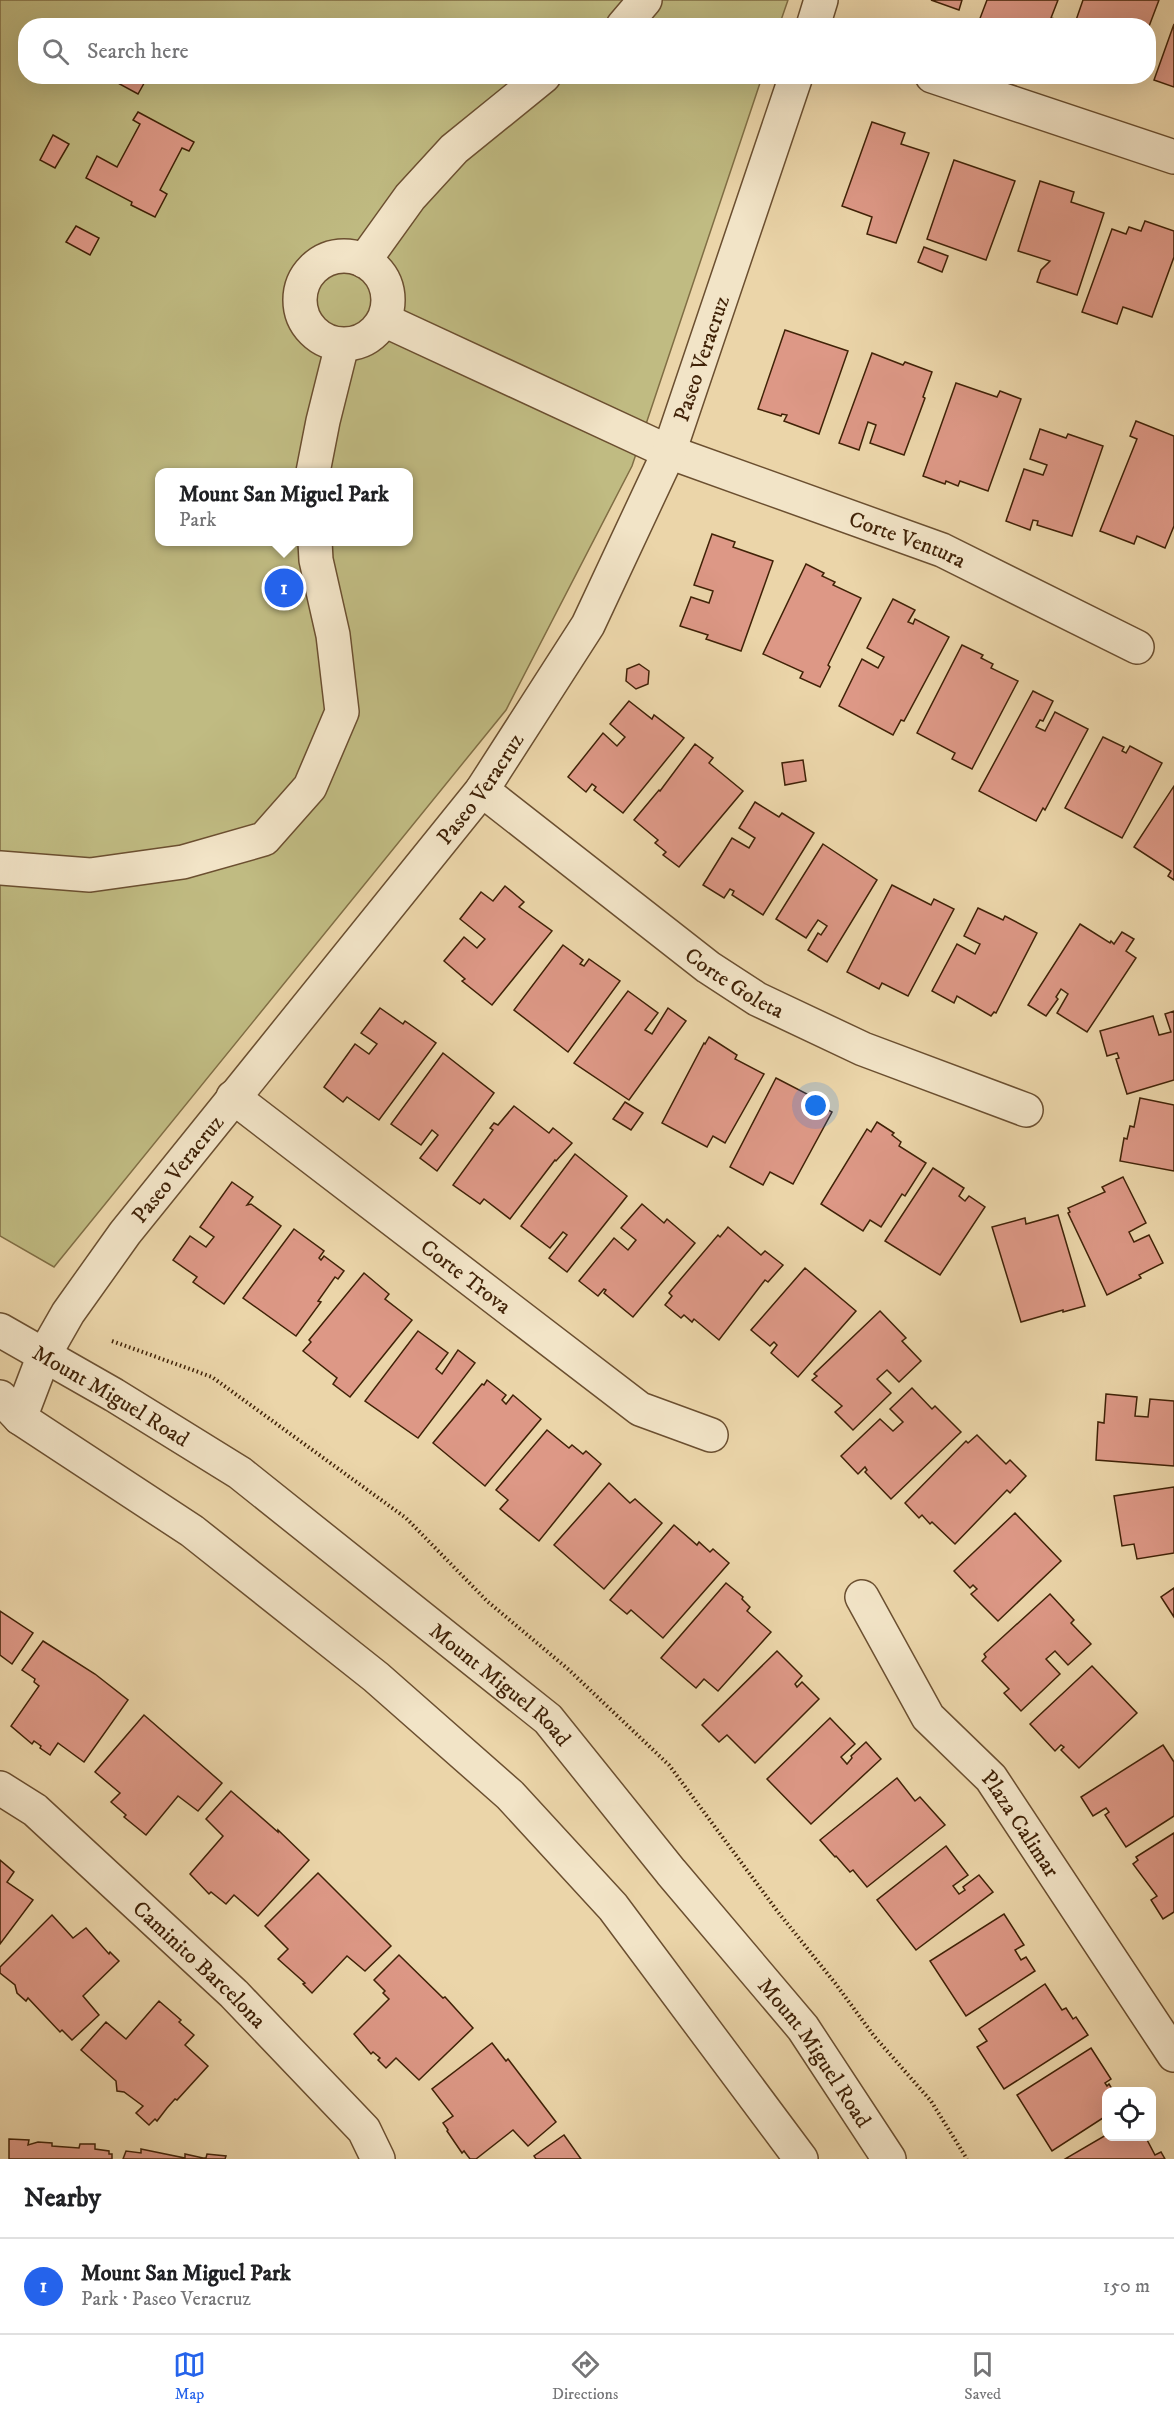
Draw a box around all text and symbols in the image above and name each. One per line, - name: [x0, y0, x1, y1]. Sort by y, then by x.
- search box: [18, 18, 1156, 84]
- icon: search: [39, 35, 72, 68]
- text: Search here: [87, 38, 189, 65]
- street label: Paseo Veracruz: [668, 292, 736, 425]
- popup: [155, 468, 413, 546]
- text: Mount San Miguel Park: [179, 481, 389, 508]
- street label: Corte Ventura: [845, 506, 971, 575]
- text: Park: [179, 508, 216, 533]
- pin: 1: [264, 566, 304, 610]
- street label: Paseo Veracruz: [431, 728, 530, 851]
- street label: Corte Goleta: [679, 942, 789, 1025]
- your location: [801, 1091, 830, 1120]
- street label: Paseo Veracruz: [127, 1109, 230, 1229]
- street label: Corte Trova: [415, 1234, 516, 1321]
- street label: Mount Miguel Road: [28, 1340, 194, 1453]
- street label: Mount Miguel Road: [424, 1618, 576, 1752]
- street label: Plaza Calimar: [976, 1765, 1065, 1883]
- street label: Caminito Barcelona: [127, 1895, 272, 2035]
- street label: Mount Miguel Road: [752, 1973, 876, 2133]
- map controls: [1102, 2087, 1156, 2141]
- button: locate: [1102, 2087, 1156, 2141]
- text: Nearby: [24, 2182, 101, 2215]
- text: Mount San Miguel Park: [81, 2260, 291, 2287]
- text: 1: [40, 2274, 47, 2299]
- text: 150 m: [1103, 2274, 1150, 2299]
- text: Park · Paseo Veracruz: [81, 2287, 251, 2312]
- tab: Map: [173, 2348, 206, 2404]
- tab: Directions: [552, 2348, 618, 2404]
- tab: Saved: [964, 2348, 1001, 2404]

